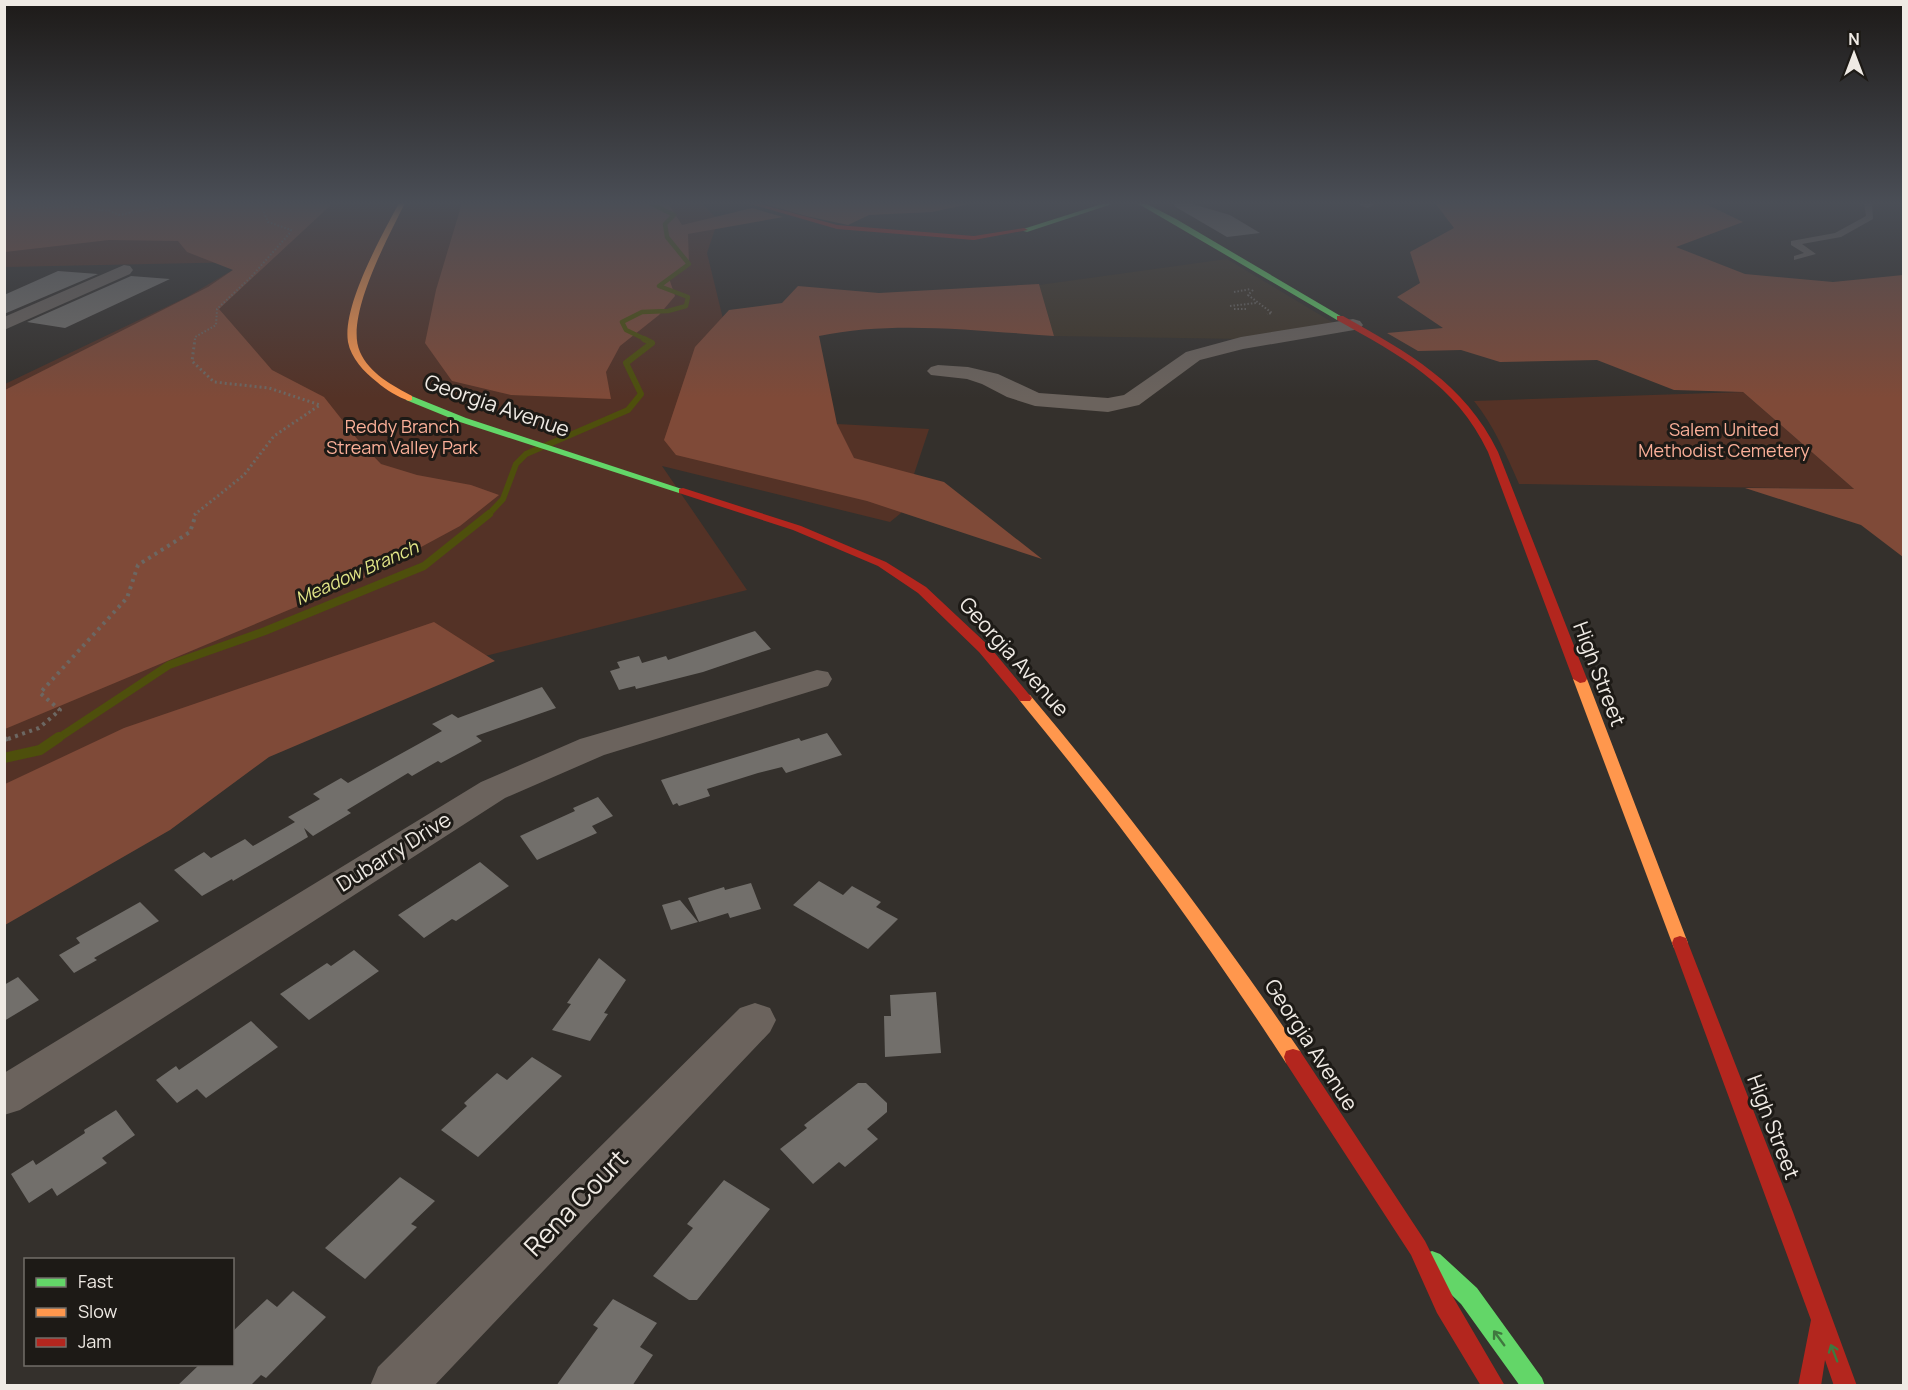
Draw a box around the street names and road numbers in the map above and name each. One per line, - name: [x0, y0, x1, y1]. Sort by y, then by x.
- street label: Georgia Avenue: [421, 367, 574, 443]
- street label: Georgia Avenue: [954, 591, 1076, 722]
- street label: High Street: [1567, 617, 1633, 730]
- street label: Dubarry Drive: [331, 805, 456, 897]
- street label: Georgia Avenue: [1259, 973, 1365, 1116]
- street label: High Street: [1741, 1070, 1807, 1183]
- street label: Rena Court: [515, 1141, 635, 1264]

